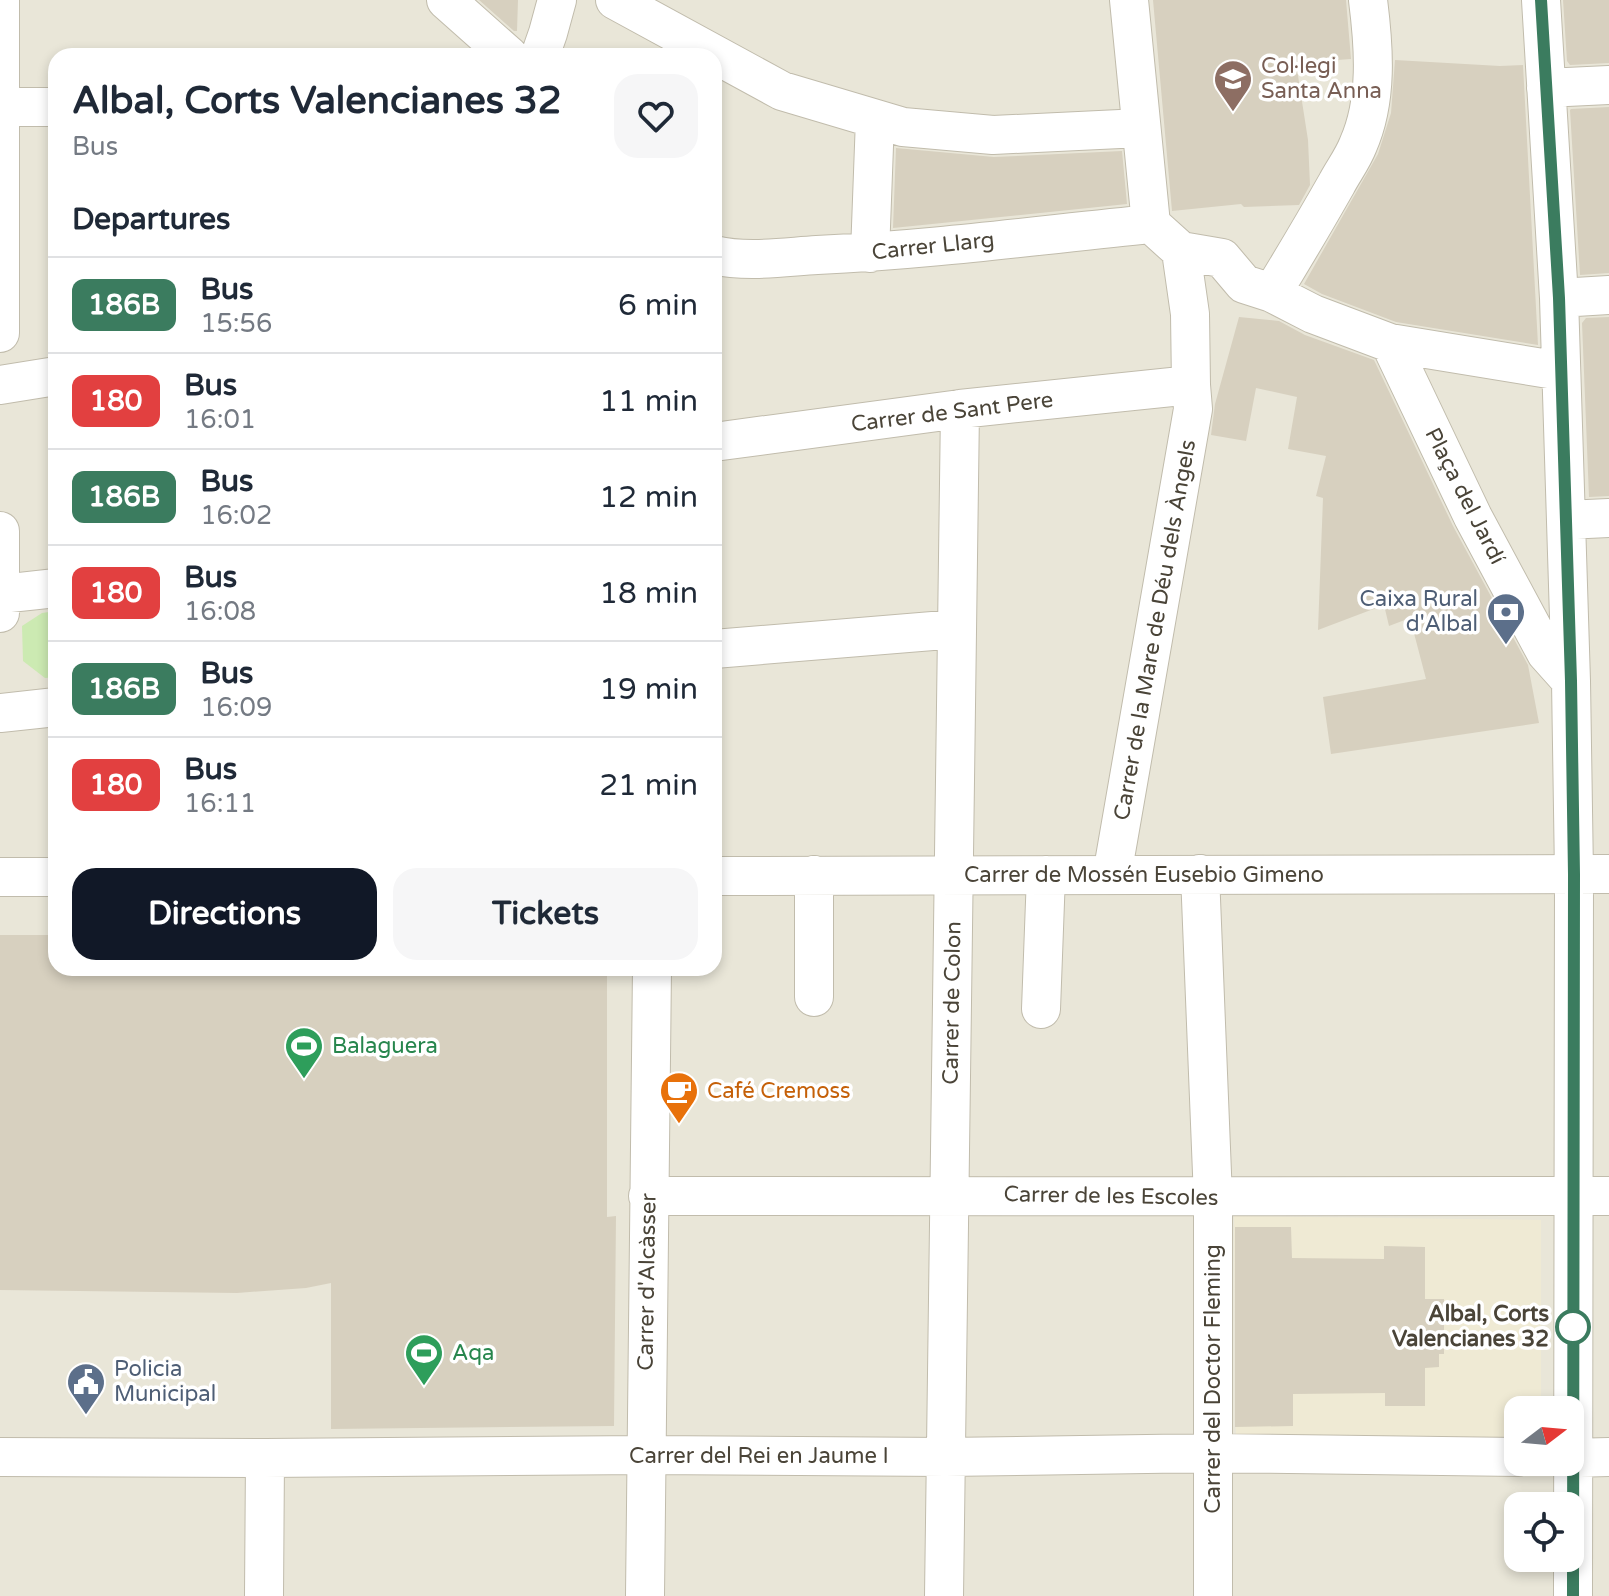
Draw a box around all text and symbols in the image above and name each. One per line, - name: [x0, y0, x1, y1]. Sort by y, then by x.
- place label: Col·legi Santa Anna: [1261, 53, 1382, 104]
- school or university icon: Col·legi Santa Anna: [1212, 58, 1254, 113]
- button: heart: [614, 74, 698, 158]
- text: Albal, Corts Valencianes 32: [72, 78, 562, 124]
- text: Bus: [72, 131, 118, 162]
- text: Departures: [72, 201, 230, 238]
- street label: Carrer Llarg: [870, 227, 996, 265]
- text: Bus: [200, 271, 253, 308]
- text: 6 min: [618, 287, 698, 324]
- text: 186B: [88, 288, 160, 322]
- text: 15:56: [200, 308, 272, 339]
- text: Bus: [184, 367, 237, 404]
- text: 11 min: [599, 383, 698, 420]
- text: 180: [90, 384, 142, 418]
- street label: Carrer de Sant Pere: [849, 387, 1055, 437]
- text: 16:01: [184, 404, 256, 435]
- street label: Plaça del Jardí: [1419, 423, 1511, 569]
- street label: Carrer de la Mare de Déu dels Àngels: [1108, 437, 1201, 822]
- text: Bus: [200, 463, 253, 500]
- text: 12 min: [599, 479, 698, 516]
- text: 186B: [88, 480, 160, 514]
- text: 16:02: [200, 500, 272, 531]
- text: Bus: [184, 559, 237, 596]
- text: 18 min: [599, 575, 698, 612]
- text: 180: [90, 576, 142, 610]
- place label: Caixa Rural d'Albal: [1360, 586, 1478, 637]
- bank icon: Caixa Rural d'Albal: [1485, 591, 1527, 646]
- text: 16:08: [184, 596, 256, 627]
- text: Bus: [200, 655, 253, 692]
- text: 19 min: [599, 671, 698, 708]
- text: 186B: [88, 672, 160, 706]
- text: 16:09: [200, 692, 272, 723]
- text: Bus: [184, 751, 237, 788]
- text: 21 min: [599, 767, 698, 804]
- text: 180: [90, 768, 142, 802]
- text: 16:11: [184, 788, 256, 819]
- street label: Carrer de Mossén Eusebio Gimeno: [964, 862, 1324, 888]
- button: Directions: [72, 868, 377, 960]
- button: Tickets: [393, 868, 698, 960]
- street label: Carrer de Colon: [938, 921, 966, 1085]
- sports icon: Balaguera: [283, 1025, 325, 1080]
- place label: Balaguera: [332, 1033, 438, 1059]
- cafe icon: Café Cremoss: [658, 1070, 700, 1125]
- place label: Café Cremoss: [707, 1078, 851, 1104]
- street label: Carrer de les Escoles: [1003, 1181, 1219, 1211]
- street label: Carrer d'Alcàsser: [632, 1193, 662, 1371]
- street label: Carrer del Doctor Fleming: [1200, 1244, 1226, 1514]
- place label: Albal, Corts Valencianes 32: [1392, 1301, 1549, 1352]
- marker: Albal, Corts Valencianes 32: [1556, 1310, 1590, 1344]
- sports icon: Aqa: [403, 1332, 445, 1387]
- place label: Aqa: [452, 1340, 494, 1366]
- place label: Policia Municipal: [114, 1356, 216, 1407]
- public building icon: Policia Municipal: [65, 1361, 107, 1416]
- north arrow: [1504, 1396, 1584, 1476]
- map controls: [1504, 1396, 1584, 1572]
- street label: Carrer del Rei en Jaume I: [629, 1443, 889, 1469]
- button: locate: [1504, 1492, 1584, 1572]

